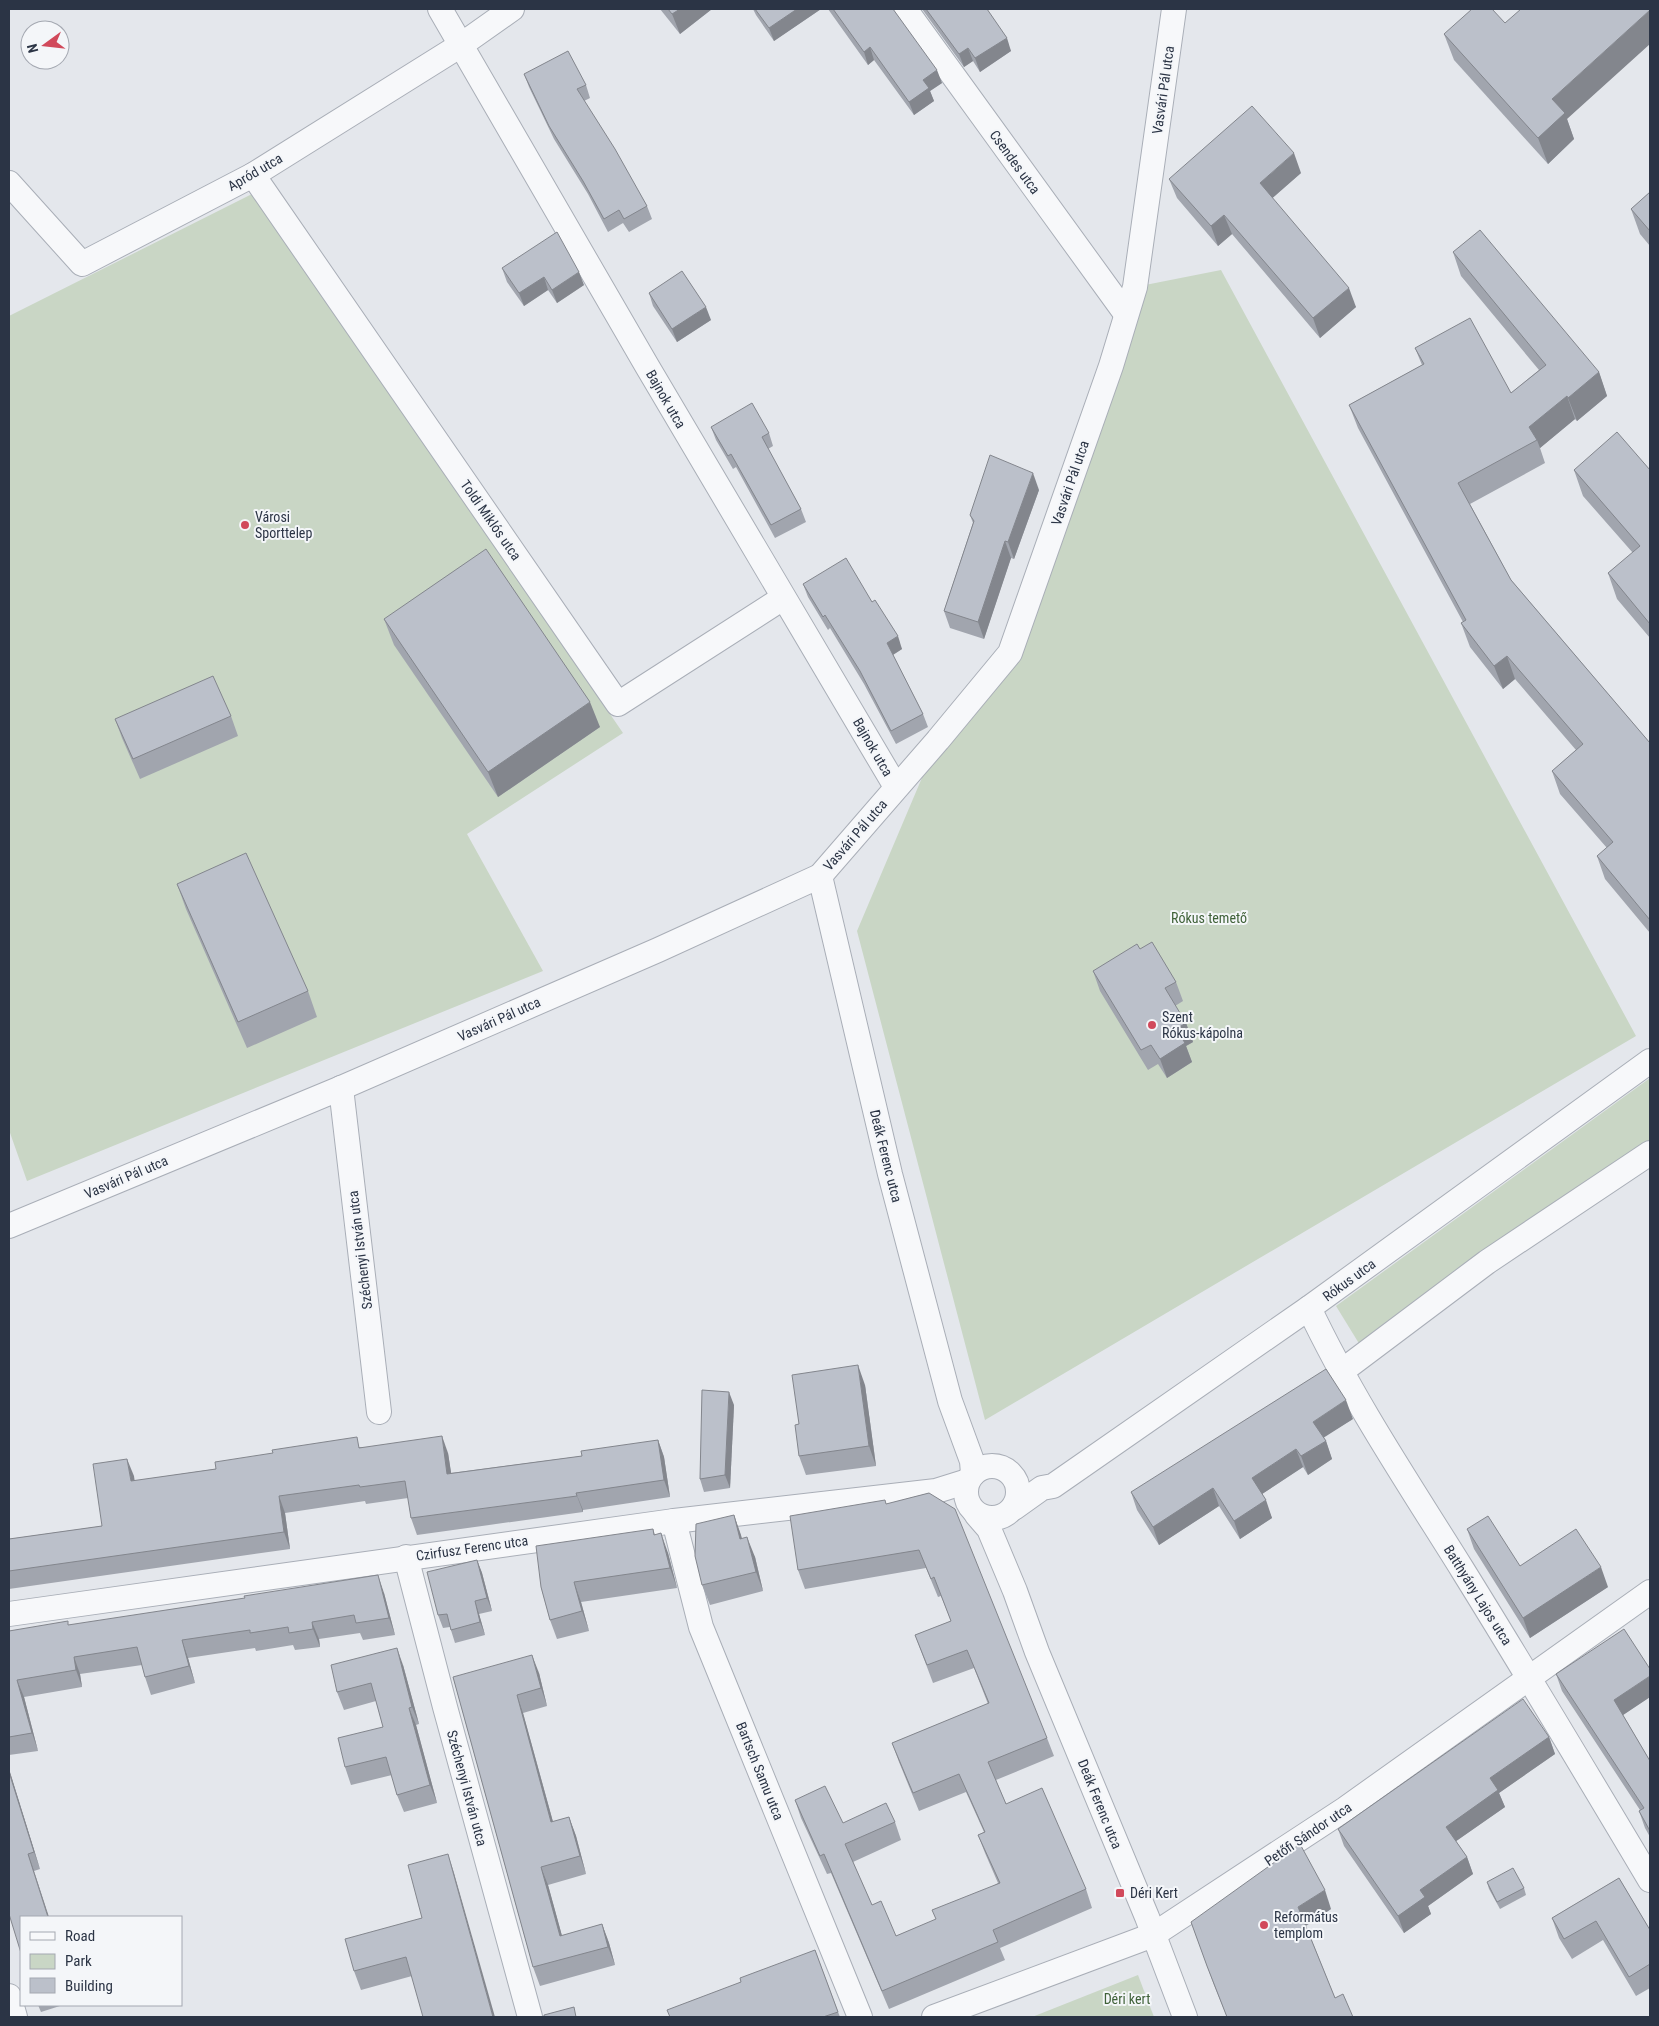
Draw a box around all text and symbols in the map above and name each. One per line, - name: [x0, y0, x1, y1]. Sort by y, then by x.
- north arrow: [20, 20, 70, 70]
- text: N: [24, 42, 41, 55]
- street label: Vasvári Pál utca: [1149, 45, 1177, 135]
- street label: Csendes utca: [987, 127, 1043, 197]
- street label: Apród utca: [225, 150, 285, 194]
- street label: Bajnok utca: [643, 367, 689, 431]
- street label: Vasvári Pál utca: [1048, 438, 1092, 528]
- street label: Toldi Miklós utca: [457, 477, 525, 563]
- place label: Városi Sporttelep: [255, 509, 312, 541]
- marker: Városi Sporttelep: [239, 519, 251, 531]
- street label: Bajnok utca: [850, 715, 896, 779]
- street label: Vasvári Pál utca: [820, 796, 890, 874]
- park label: Rókus temető: [1171, 910, 1247, 926]
- street label: Vasvári Pál utca: [455, 994, 543, 1044]
- place label: Szent Rókus-kápolna: [1162, 1009, 1243, 1041]
- marker: Szent Rókus-kápolna: [1146, 1019, 1158, 1031]
- street label: Deák Ferenc utca: [867, 1108, 905, 1204]
- street label: Vasvári Pál utca: [82, 1152, 170, 1202]
- street label: Széchenyi István utca: [345, 1190, 375, 1310]
- street label: Rókus utca: [1320, 1256, 1378, 1304]
- street label: Czirfusz Ferenc utca: [415, 1532, 529, 1564]
- street label: Batthyány Lajos utca: [1441, 1542, 1515, 1648]
- street label: Bartsch Samu utca: [733, 1720, 787, 1822]
- street label: Széchenyi István utca: [444, 1728, 490, 1848]
- street label: Deák Ferenc utca: [1075, 1757, 1125, 1851]
- street label: Petőfi Sándor utca: [1261, 1799, 1355, 1869]
- place label: Déri Kert: [1130, 1885, 1178, 1901]
- marker: Déri Kert: [1114, 1887, 1126, 1899]
- place label: Református templom: [1274, 1909, 1338, 1941]
- legend: [20, 1916, 182, 2006]
- marker: Református templom: [1258, 1919, 1270, 1931]
- text: Road: [65, 1927, 95, 1945]
- text: Park: [65, 1952, 92, 1970]
- text: Building: [65, 1977, 113, 1995]
- park label: Déri kert: [1104, 1991, 1150, 2007]

